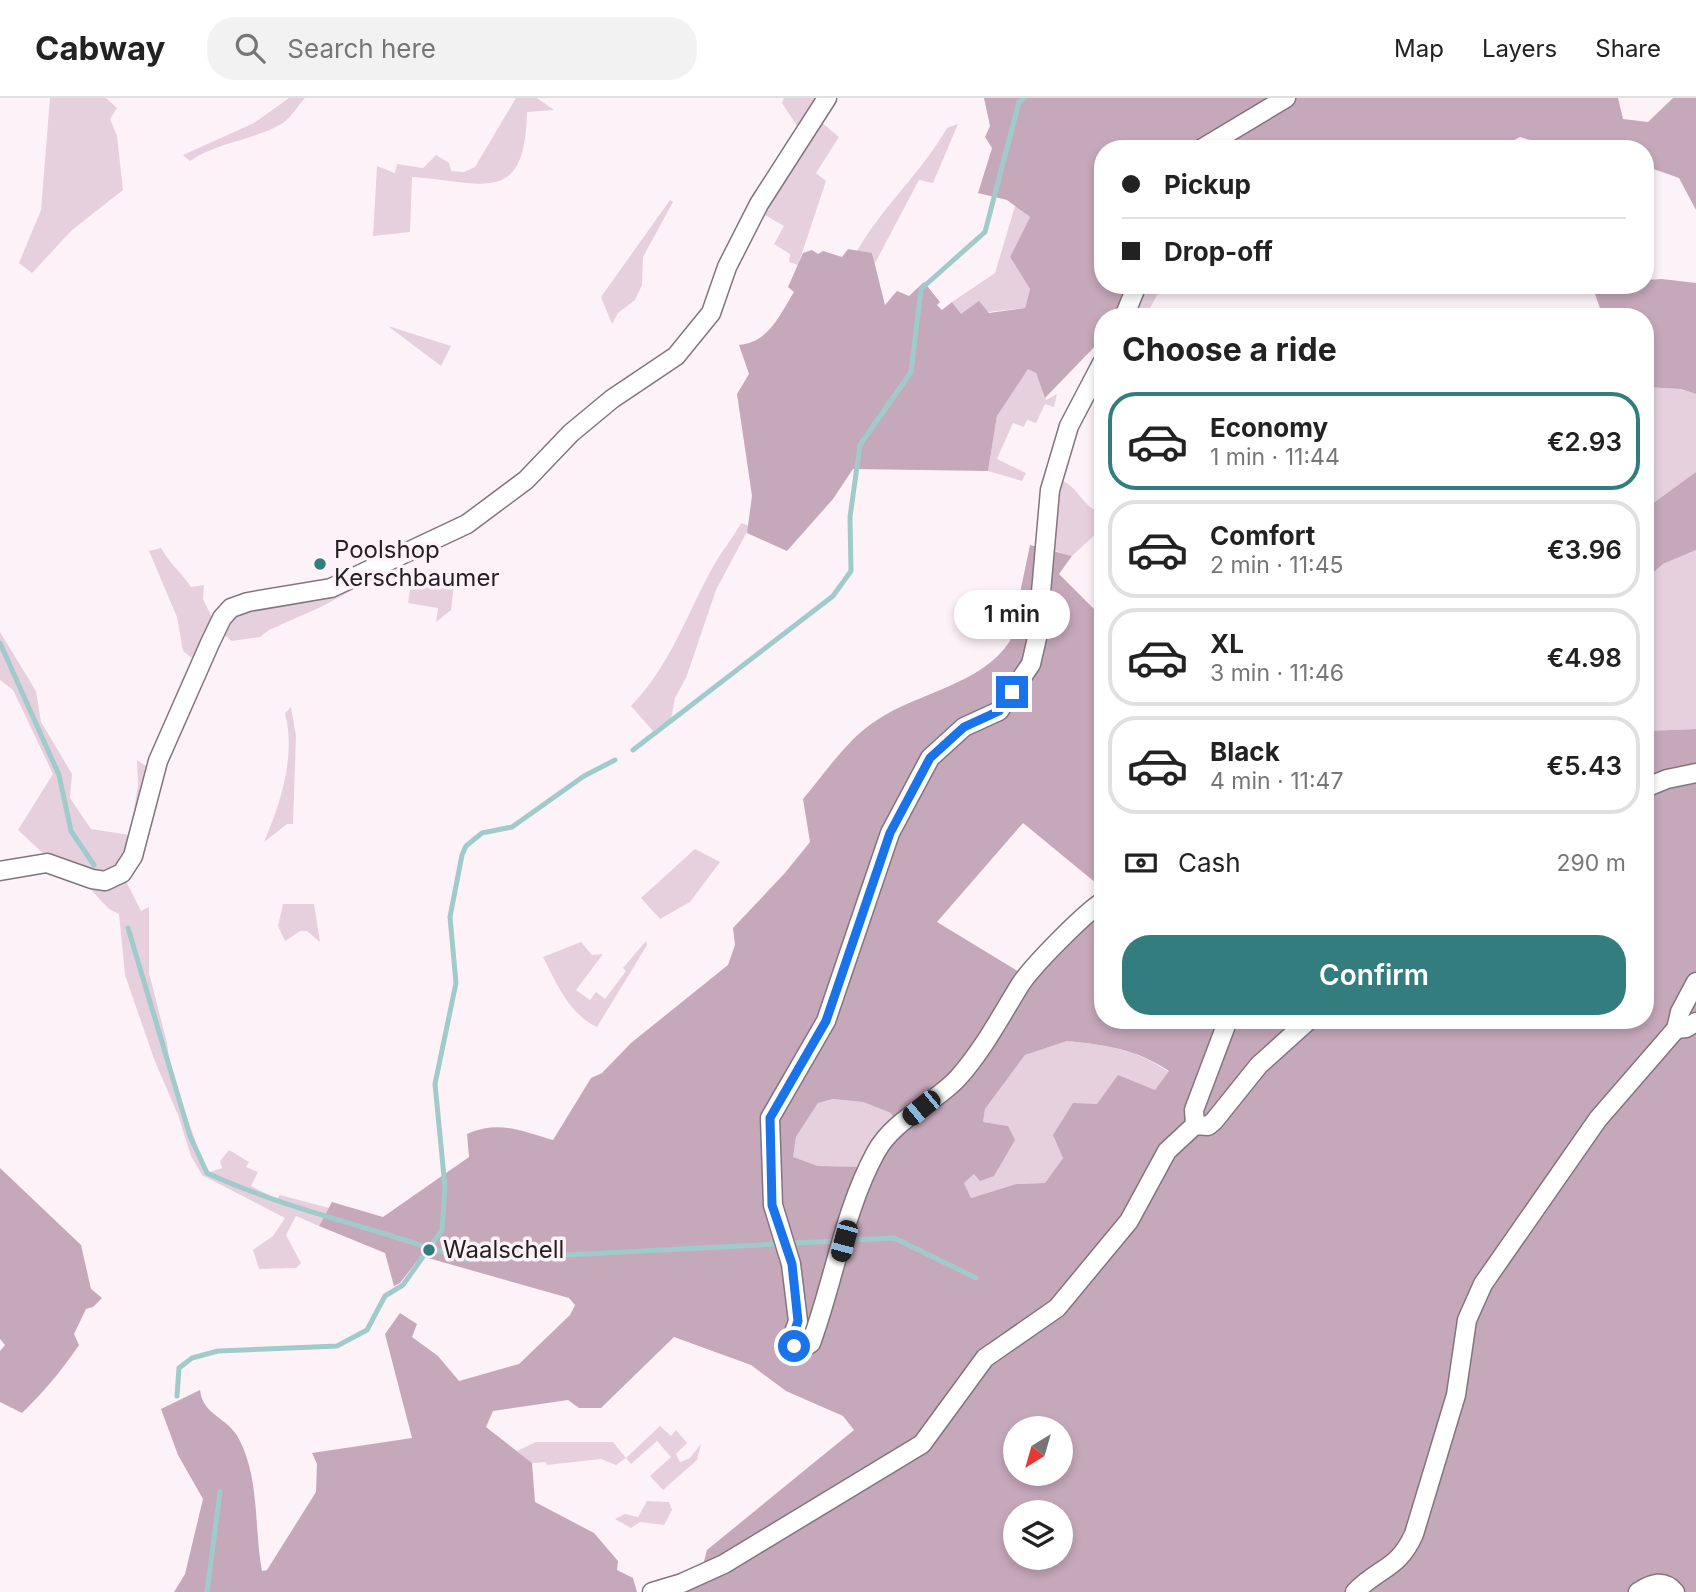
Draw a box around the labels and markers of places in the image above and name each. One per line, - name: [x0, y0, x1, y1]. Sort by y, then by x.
- place label: Poolshop Kerschbaumer: [334, 535, 499, 592]
- marker: Poolshop Kerschbaumer: [312, 556, 328, 572]
- place label: Waalschell: [443, 1235, 564, 1264]
- marker: Waalschell: [421, 1242, 437, 1258]

